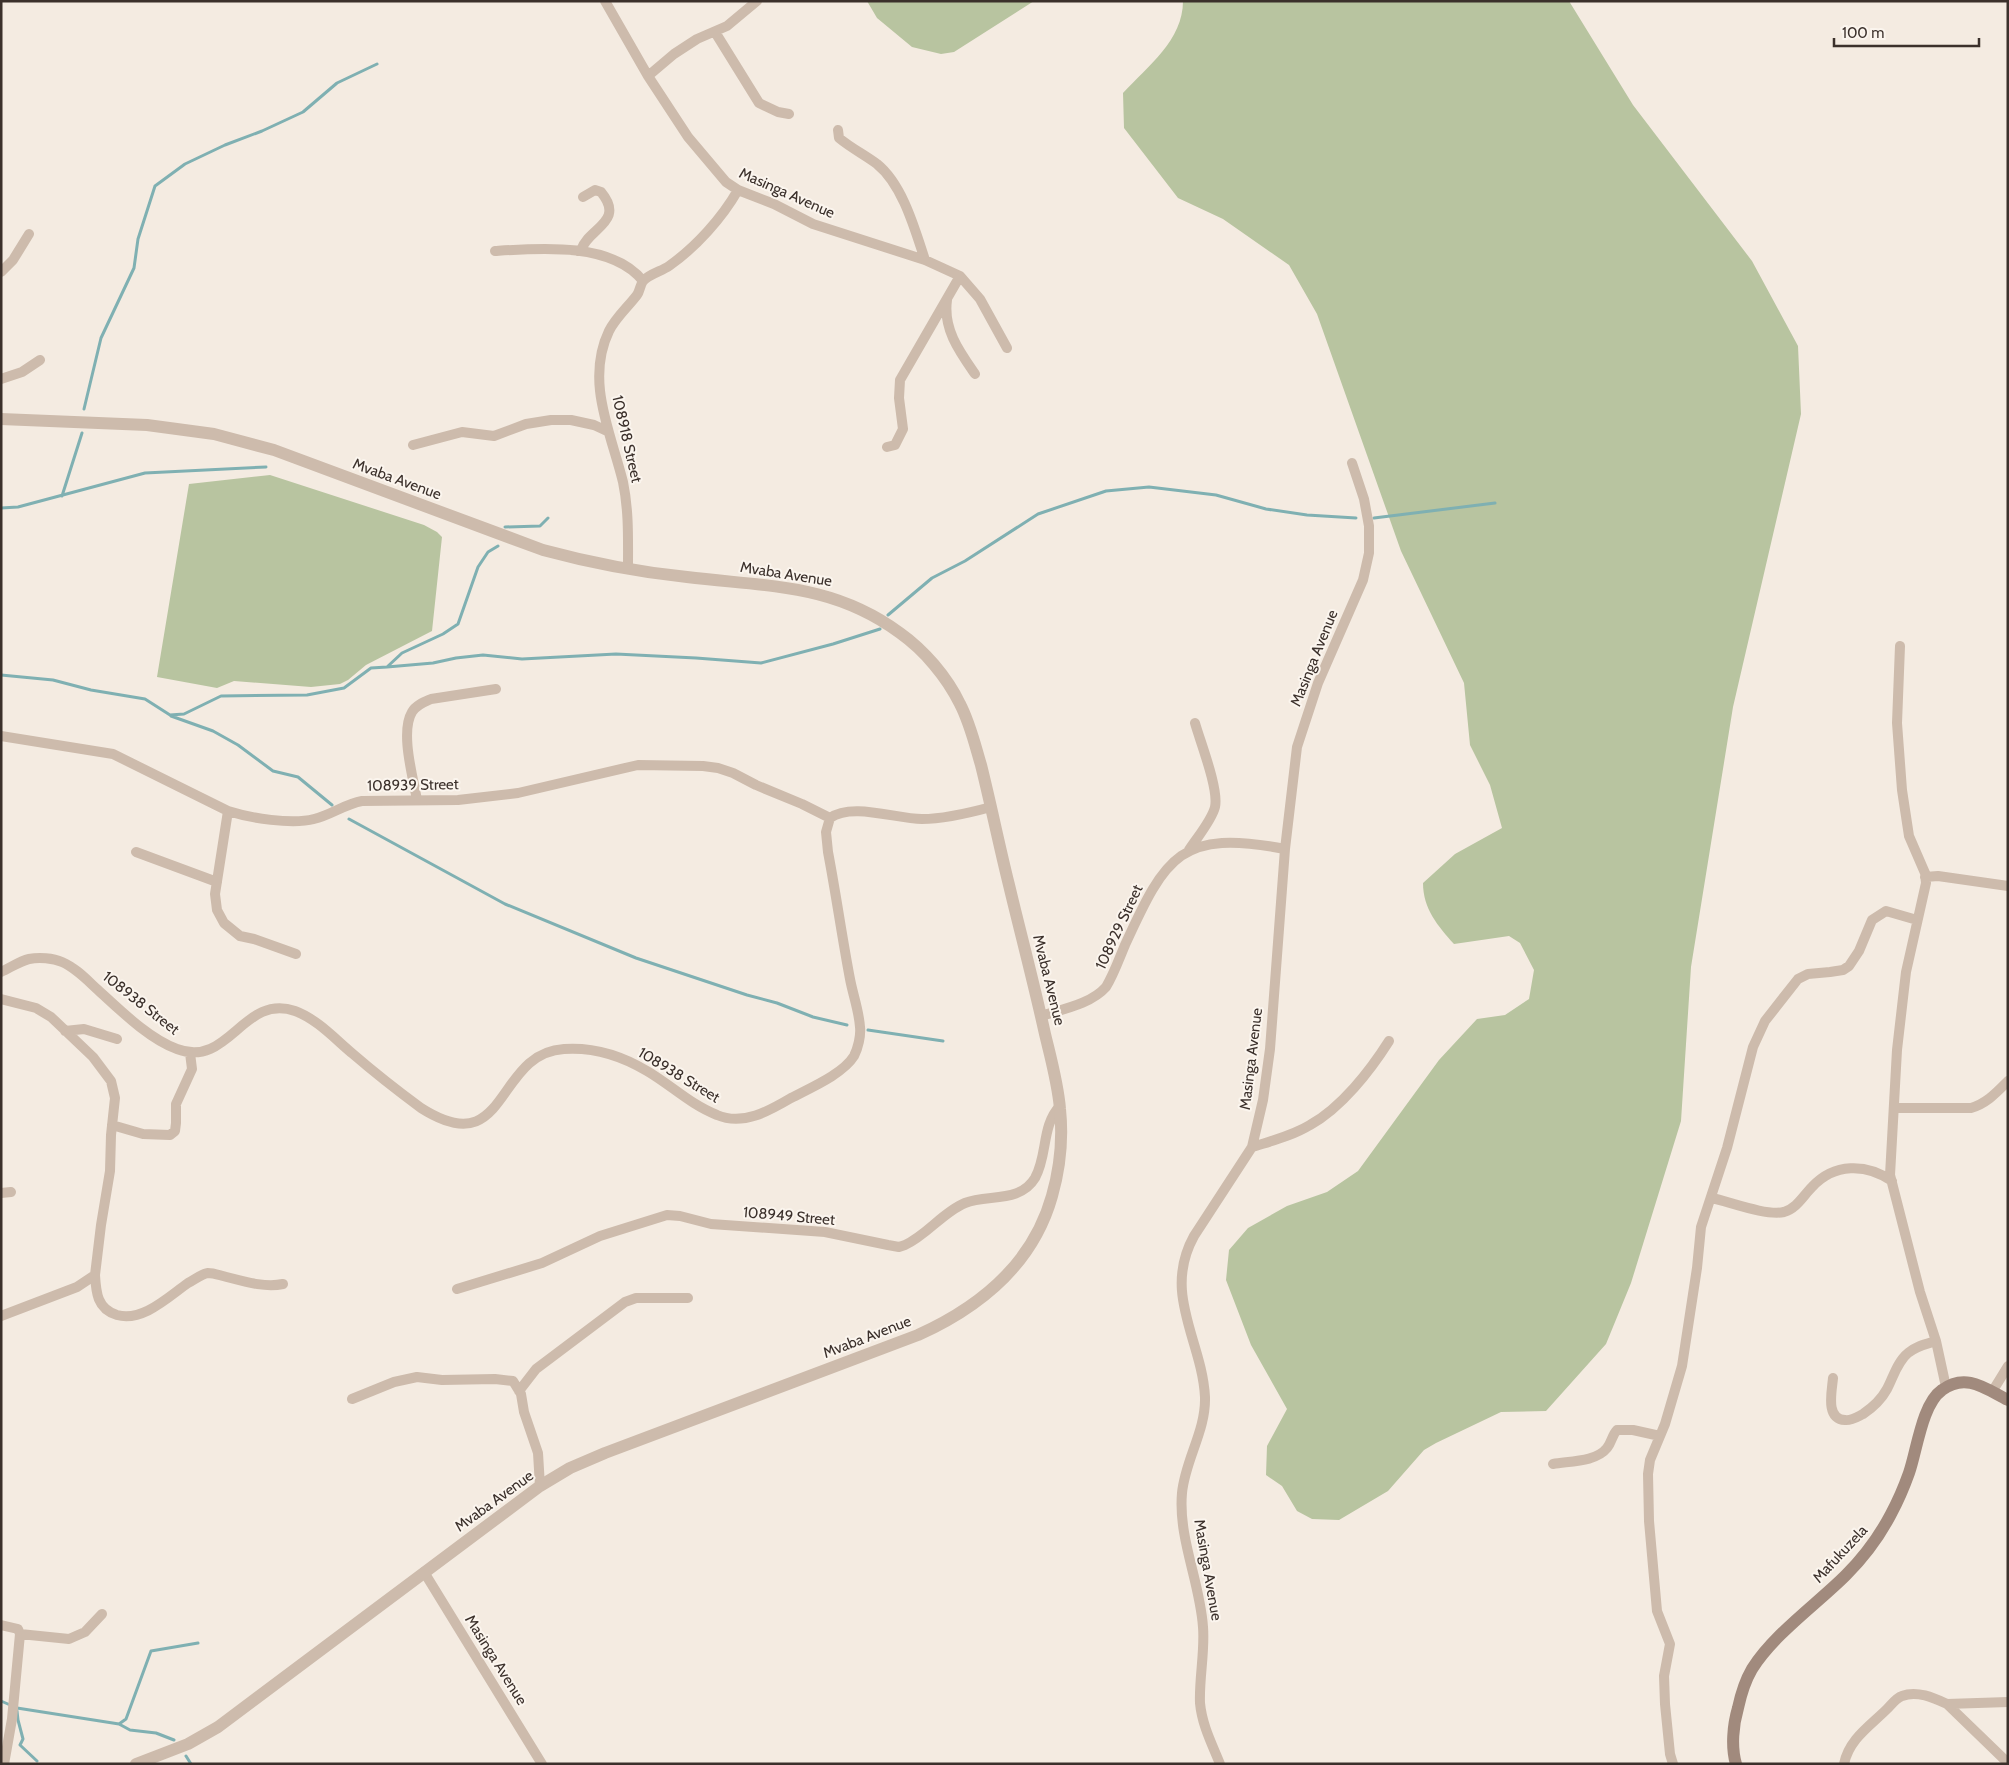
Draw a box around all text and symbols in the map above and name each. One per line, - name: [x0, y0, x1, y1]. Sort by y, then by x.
- scale bar: [1834, 15, 1979, 47]
- text: 100 m: [1842, 24, 1884, 42]
- street label: Masinga Avenue: [736, 164, 838, 222]
- street label: 108918 Street: [608, 394, 646, 484]
- street label: Mvaba Avenue: [350, 455, 444, 503]
- street label: Mvaba Avenue: [739, 558, 834, 590]
- street label: Masinga Avenue: [1286, 607, 1342, 709]
- street label: 108939 Street: [367, 775, 459, 795]
- street label: 108929 Street: [1092, 882, 1146, 972]
- street label: Mvaba Avenue: [1029, 933, 1069, 1028]
- street label: 108938 Street: [99, 968, 183, 1038]
- street label: Masinga Avenue: [1236, 1007, 1266, 1111]
- street label: 108938 Street: [635, 1044, 723, 1106]
- street label: 108949 Street: [742, 1203, 836, 1229]
- street label: Mvaba Avenue: [820, 1312, 914, 1362]
- street label: Mvaba Avenue: [451, 1466, 537, 1536]
- street label: Masinga Avenue: [1190, 1518, 1226, 1622]
- street label: Mafukuzela: [1809, 1521, 1872, 1586]
- street label: Masinga Avenue: [461, 1612, 531, 1709]

